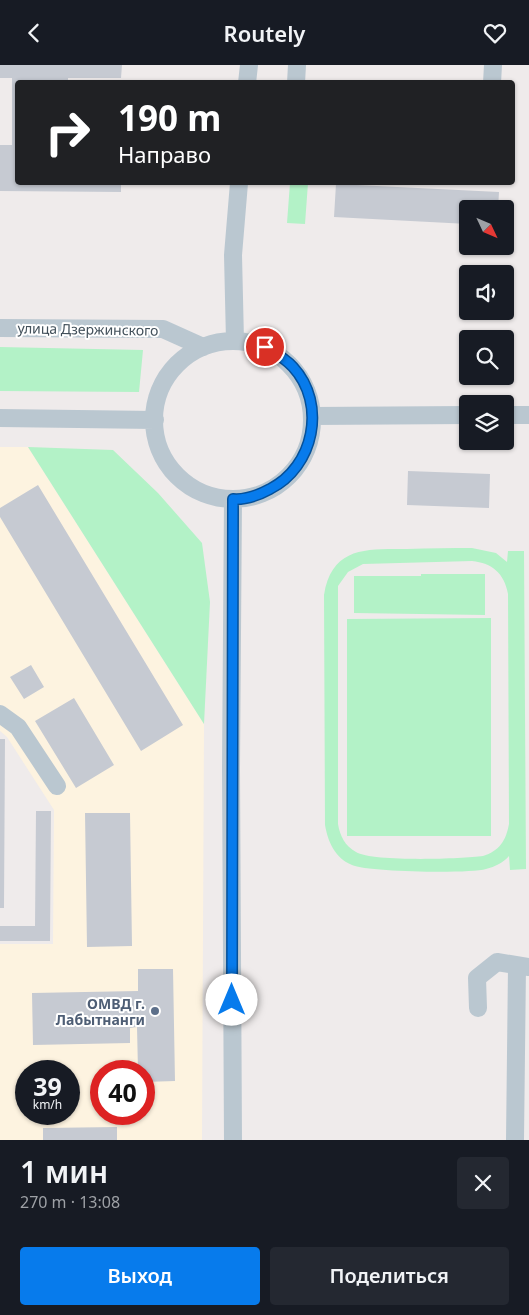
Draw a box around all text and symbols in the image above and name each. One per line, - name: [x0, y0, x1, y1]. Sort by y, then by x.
- text: Routely: [224, 18, 305, 48]
- icon: back: [20, 19, 48, 47]
- icon: heart: [481, 19, 509, 47]
- text: 190 m: [118, 94, 221, 141]
- icon: right: [35, 100, 100, 165]
- text: Направо: [118, 139, 211, 169]
- north arrow: [459, 200, 514, 255]
- map controls: [459, 200, 514, 450]
- button: sound: [459, 265, 514, 320]
- street label: улица Дзержинского: [17, 318, 159, 340]
- pin: [244, 326, 286, 368]
- button: search: [459, 330, 514, 385]
- icon: arrive: [251, 333, 279, 361]
- button: layers: [459, 395, 514, 450]
- position arrow: [205, 973, 257, 1025]
- place label: ОМВД г. Лабытнанги: [56, 994, 145, 1029]
- marker: ОМВД г. Лабытнанги: [149, 1005, 161, 1017]
- speed limit sign: 40: [90, 1060, 155, 1125]
- text: 39: [33, 1069, 62, 1103]
- text: km/h: [33, 1096, 62, 1113]
- text: 1 мин: [20, 1151, 108, 1192]
- button: close: [457, 1157, 509, 1209]
- text: 270 m · 13:08: [20, 1191, 120, 1213]
- button: Выход: [20, 1247, 260, 1305]
- button: Поделиться: [270, 1247, 509, 1305]

